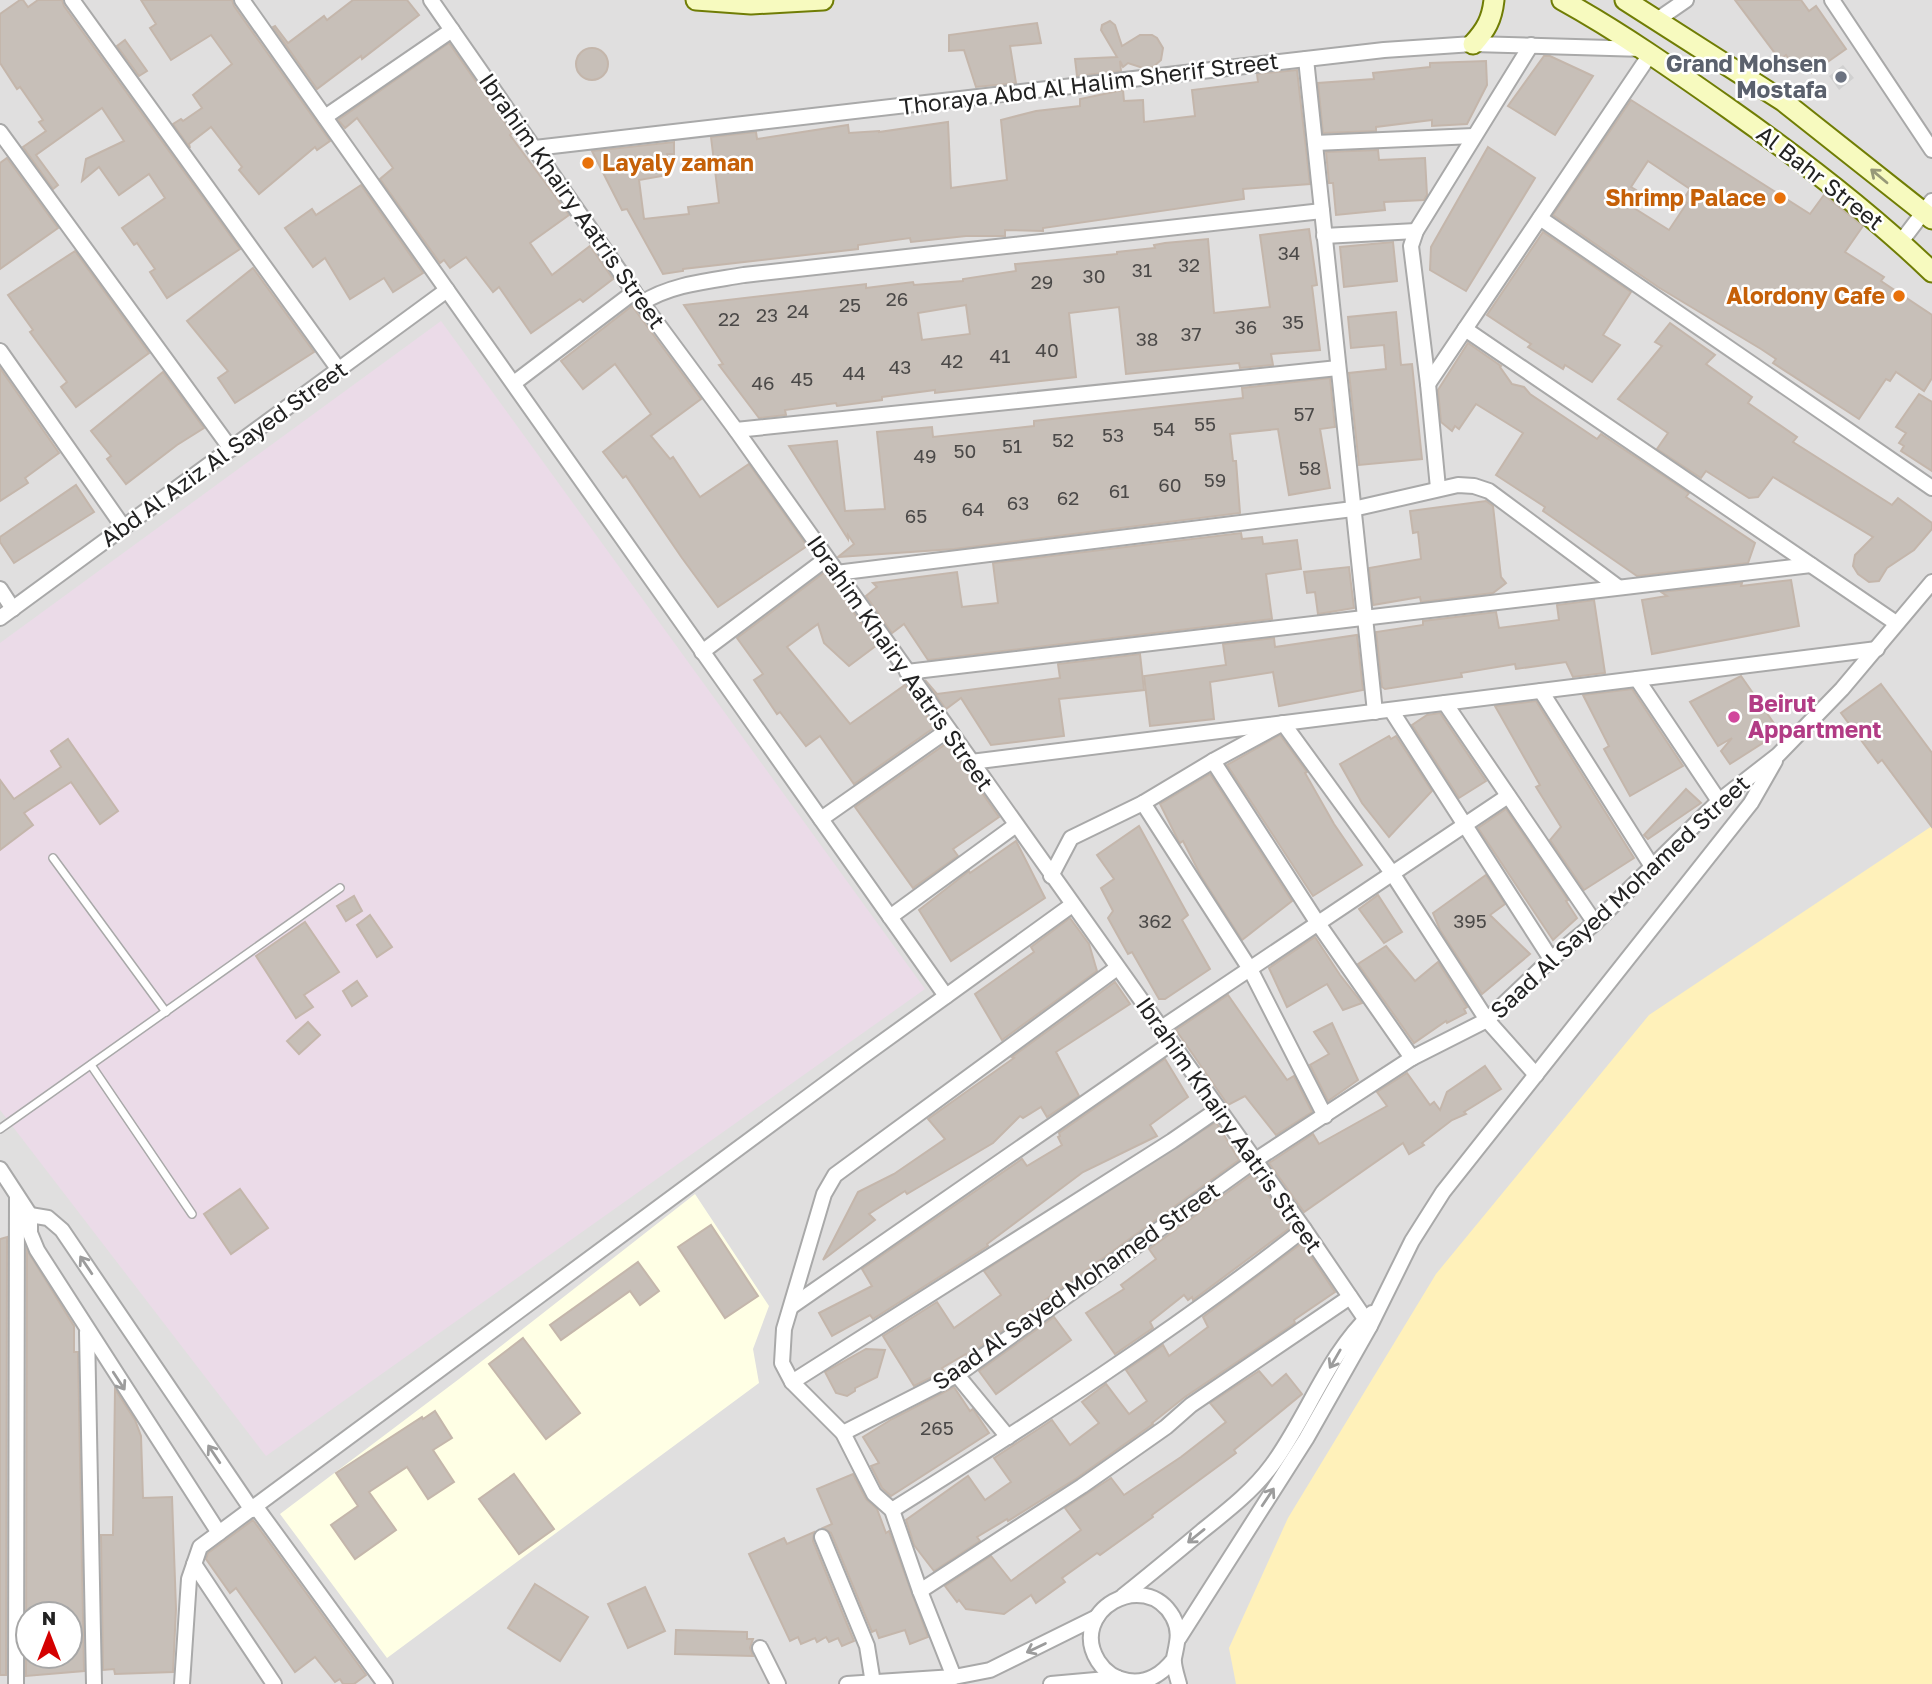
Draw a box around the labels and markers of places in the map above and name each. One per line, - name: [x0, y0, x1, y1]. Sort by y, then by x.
- place label: Grand Mohsen Mostafa: [1666, 49, 1827, 103]
- marker: Grand Mohsen Mostafa: [1833, 69, 1849, 85]
- place label: Layaly zaman: [602, 148, 754, 176]
- marker: Layaly zaman: [580, 155, 596, 171]
- place label: Shrimp Palace: [1605, 183, 1766, 211]
- marker: Shrimp Palace: [1772, 190, 1788, 206]
- place label: Alordony Cafe: [1726, 281, 1885, 309]
- marker: Alordony Cafe: [1891, 288, 1907, 304]
- place label: Beirut Appartment: [1748, 689, 1881, 743]
- marker: Beirut Appartment: [1726, 709, 1742, 725]

